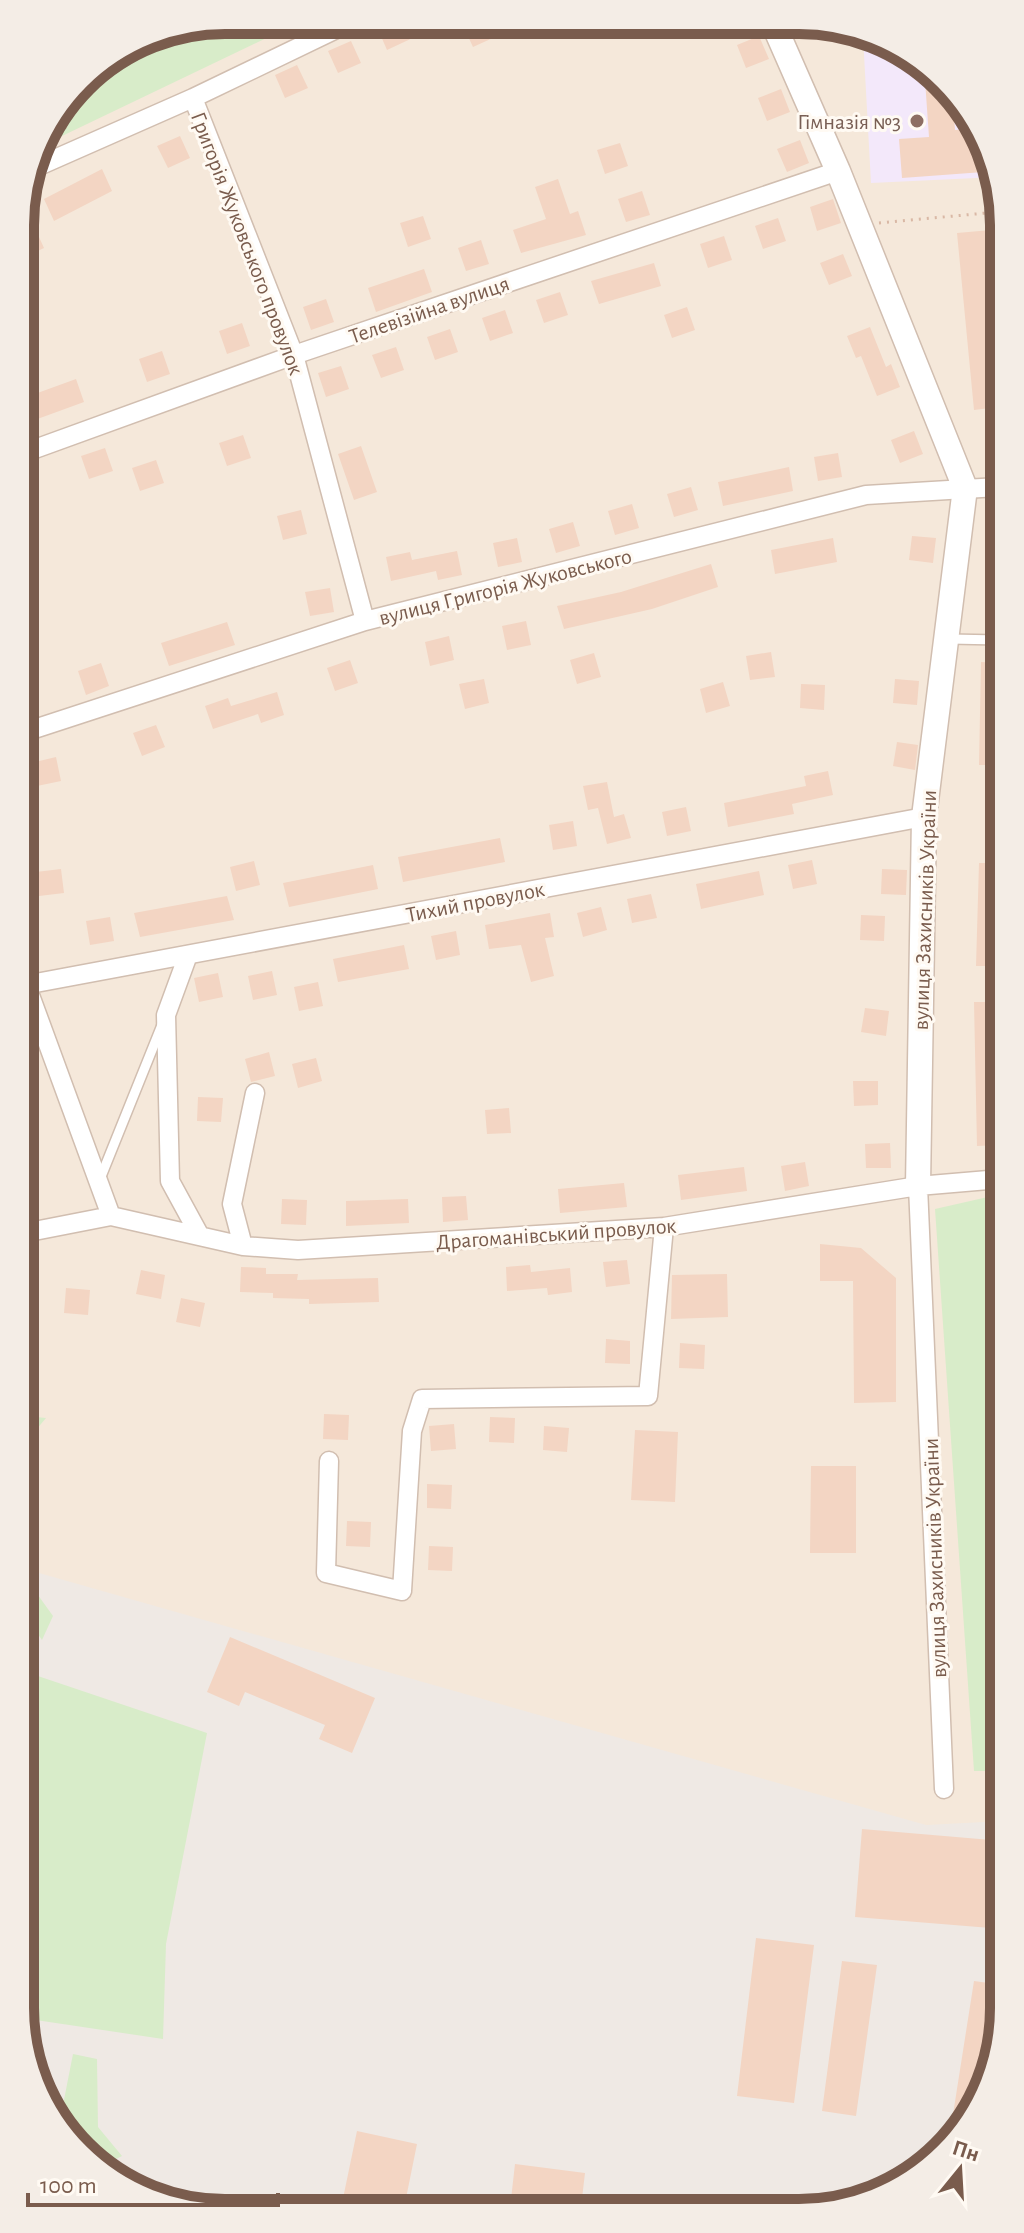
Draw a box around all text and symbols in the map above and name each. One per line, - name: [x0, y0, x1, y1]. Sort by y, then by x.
- street label: Григорія Жуковського провулок: [187, 109, 307, 378]
- place label: Гімназія №3: [797, 111, 901, 133]
- marker: Гімназія №3: [908, 112, 926, 130]
- street label: Телевізійна вулиця: [346, 272, 512, 348]
- street label: вулиця Григорія Жуковського: [377, 545, 634, 629]
- street label: вулиця Захисників України: [910, 790, 940, 1031]
- street label: Тихий провулок: [404, 878, 546, 926]
- street label: Драгоманівський провулок: [435, 1215, 677, 1253]
- street label: вулиця Захисників України: [920, 1437, 950, 1678]
- north arrow: [920, 2129, 1000, 2209]
- text: Пн: [950, 2136, 982, 2166]
- scale bar: [28, 2157, 278, 2207]
- text: 100 m: [40, 2174, 97, 2198]

